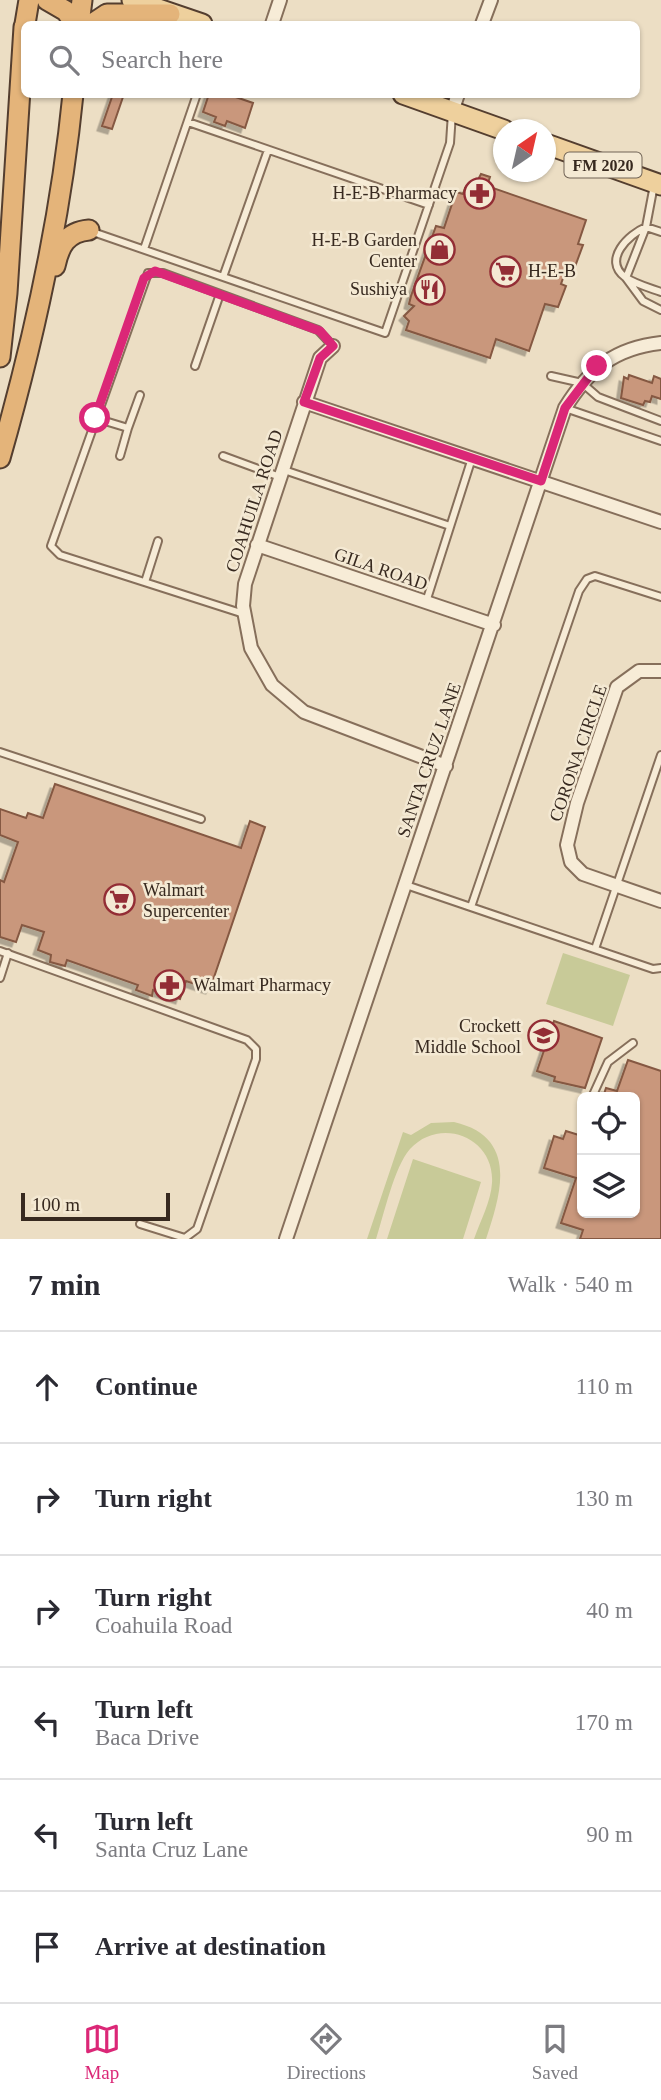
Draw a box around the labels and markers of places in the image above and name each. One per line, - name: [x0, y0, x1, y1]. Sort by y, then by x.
- pharmacy icon: H-E-B Pharmacy: [463, 176, 497, 210]
- place label: H-E-B Pharmacy: [333, 183, 457, 203]
- place label: H-E-B Garden Center: [312, 230, 417, 271]
- shop icon: H-E-B Garden Center: [423, 233, 457, 267]
- supermarket icon: H-E-B: [488, 254, 522, 288]
- place label: H-E-B: [528, 261, 576, 281]
- restaurant icon: Sushiya: [413, 272, 447, 306]
- place label: Sushiya: [350, 279, 407, 299]
- place label: Walmart Supercenter: [143, 880, 229, 921]
- supermarket icon: Walmart Supercenter: [103, 883, 137, 917]
- pharmacy icon: Walmart Pharmacy: [153, 968, 187, 1002]
- place label: Walmart Pharmacy: [193, 975, 331, 995]
- place label: Crockett Middle School: [415, 1016, 521, 1057]
- school or university icon: Crockett Middle School: [527, 1019, 561, 1053]

